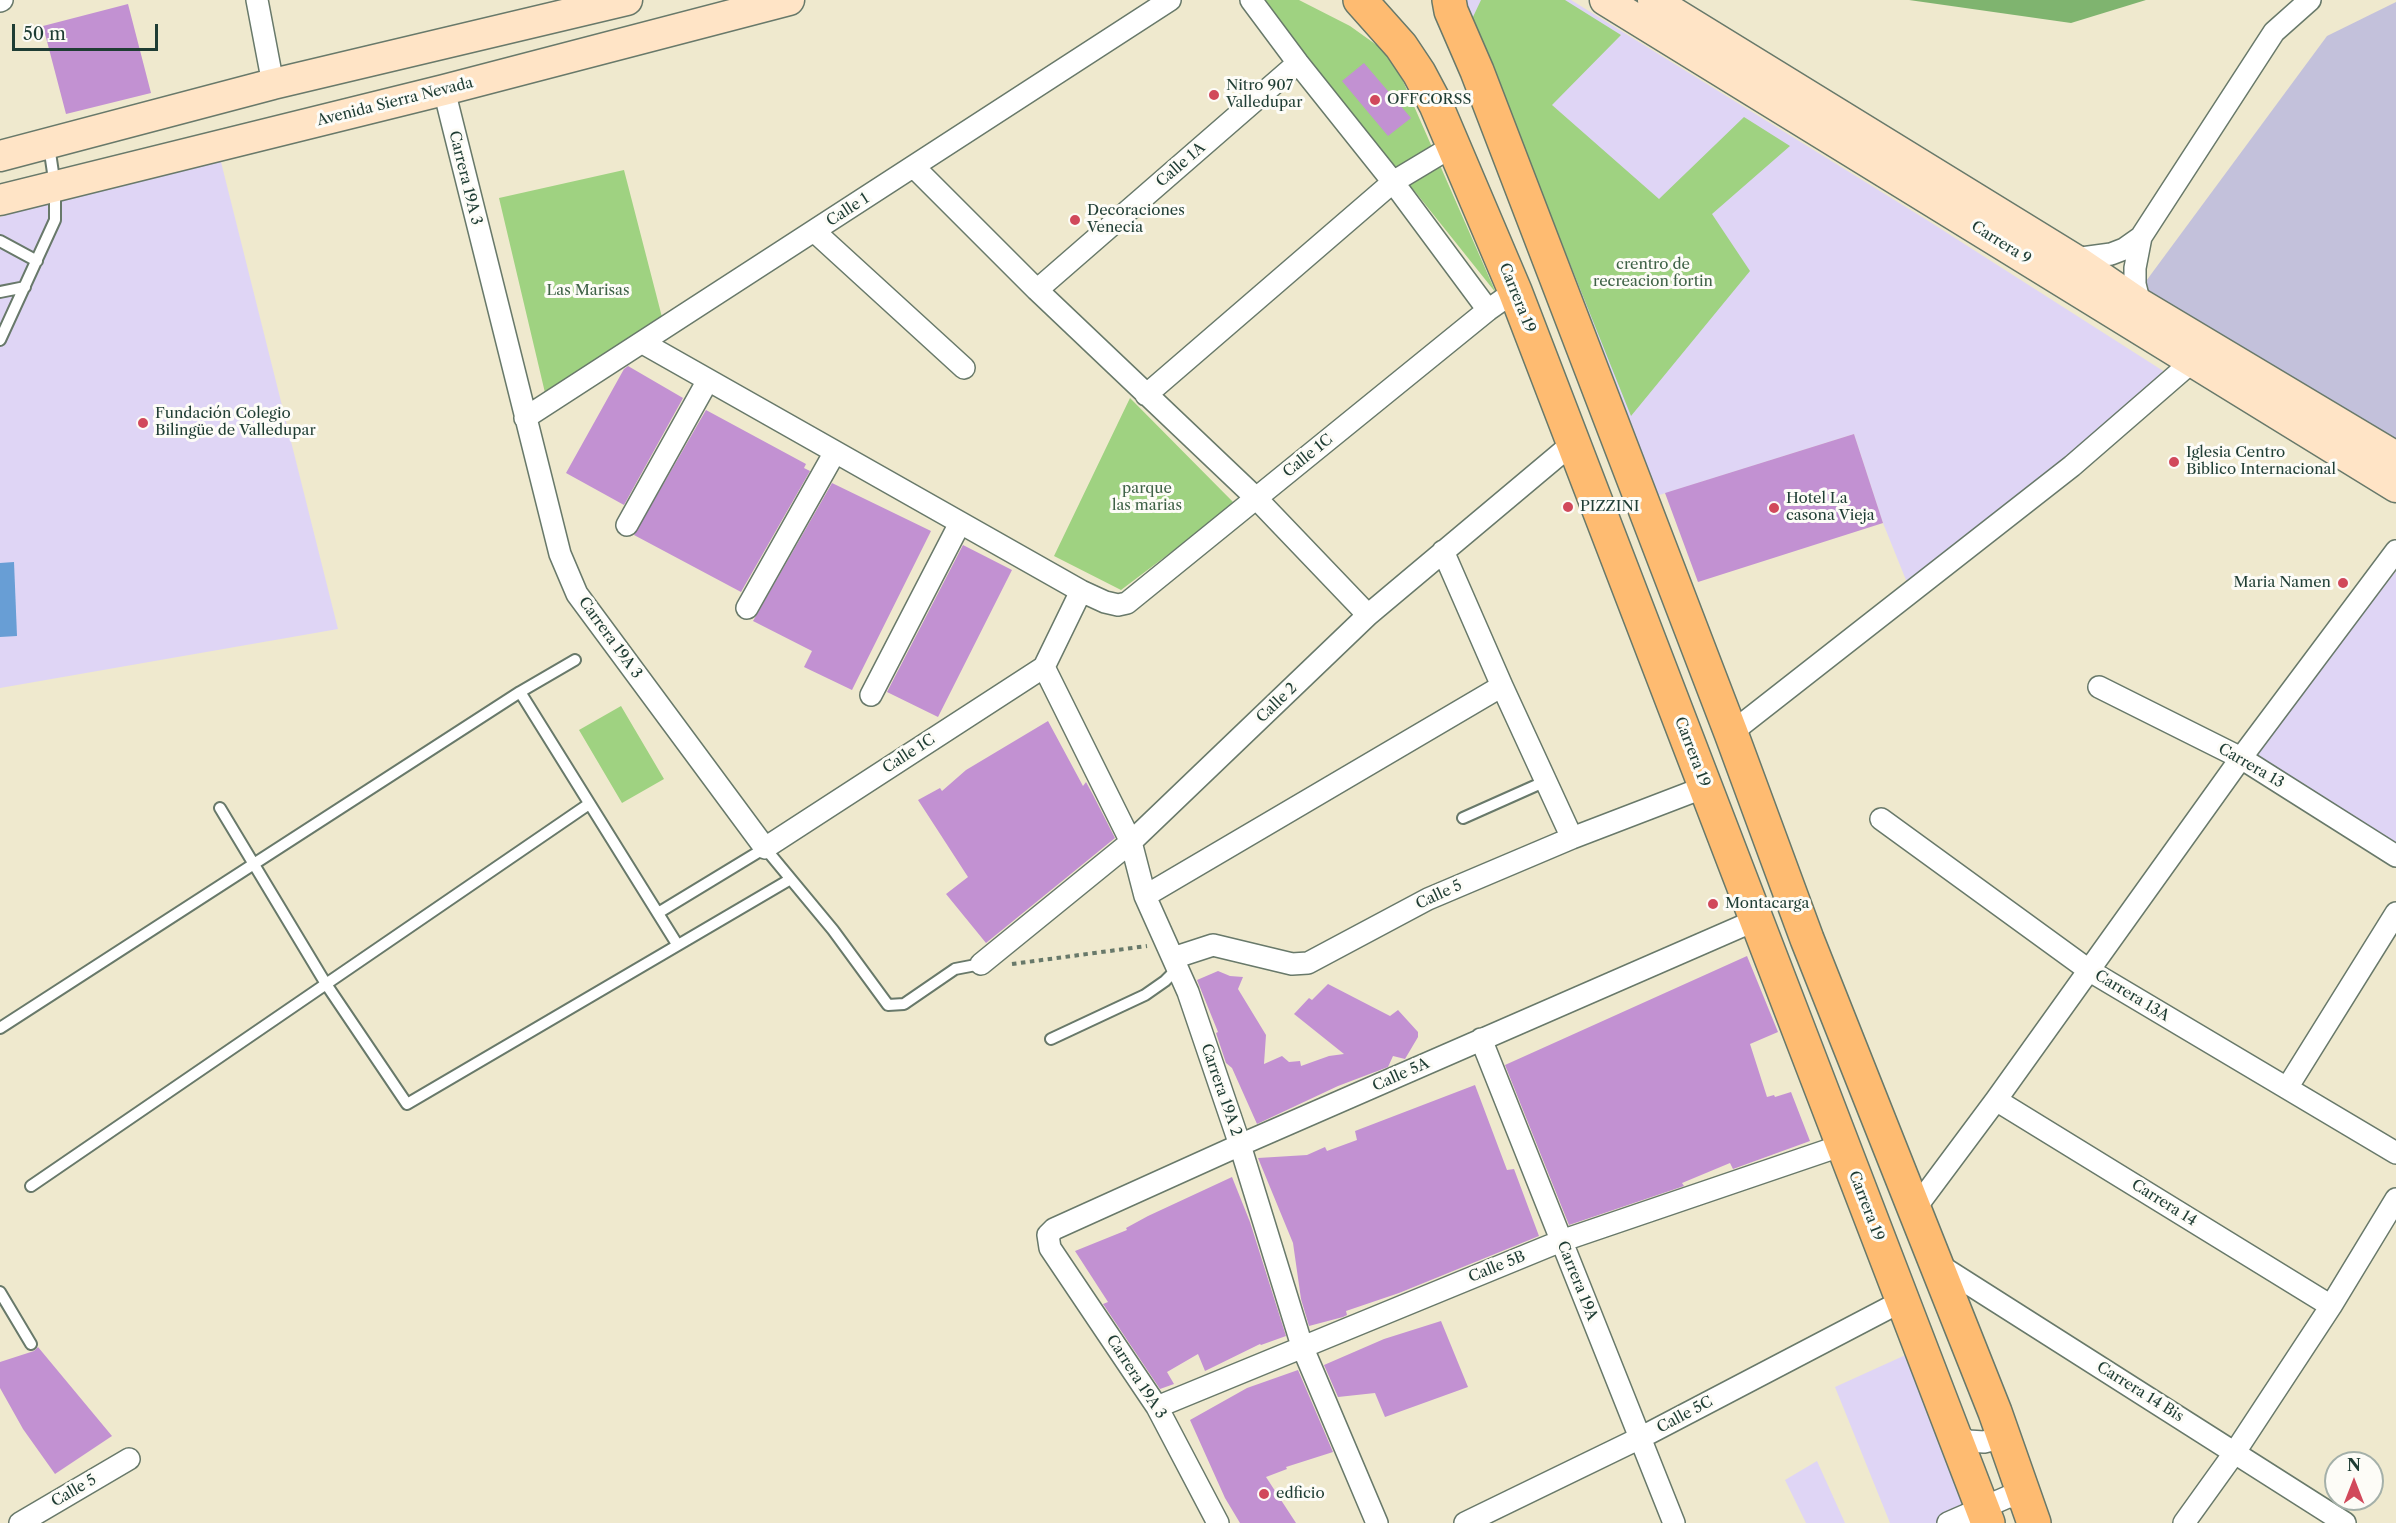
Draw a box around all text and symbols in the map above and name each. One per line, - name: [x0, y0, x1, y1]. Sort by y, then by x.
- scale bar: [15, 12, 160, 50]
- text: 50 m: [23, 23, 66, 45]
- street label: Avenida Sierra Nevada: [315, 74, 475, 130]
- place label: Nitro 907 Valledupar: [1226, 77, 1303, 112]
- marker: Nitro 907 Valledupar: [1207, 88, 1221, 102]
- place label: OFFCORSS: [1387, 91, 1472, 109]
- marker: OFFCORSS: [1368, 93, 1382, 107]
- street label: Carrera 19A 3: [445, 129, 485, 227]
- street label: Calle 1A: [1153, 139, 1209, 191]
- street label: Calle 1: [823, 190, 873, 230]
- place label: Decoraciones Venecia: [1087, 202, 1185, 237]
- marker: Decoraciones Venecia: [1068, 213, 1082, 227]
- street label: Carrera 9: [1968, 218, 2034, 268]
- park label: crentro de recreacion fortin: [1593, 256, 1713, 291]
- street label: Carrera 19: [1495, 261, 1539, 335]
- park label: Las Marisas: [546, 282, 630, 300]
- place label: Fundación Colegio Bilingüe de Valledupar: [155, 405, 316, 440]
- marker: Fundación Colegio Bilingüe de Valledupar: [136, 416, 150, 430]
- street label: Calle 1C: [1280, 431, 1336, 481]
- place label: Iglesia Centro Biblico Internacional: [2186, 444, 2336, 479]
- marker: Iglesia Centro Biblico Internacional: [2167, 455, 2181, 469]
- park label: parque las marias: [1112, 480, 1182, 515]
- place label: Hotel La casona Vieja: [1786, 490, 1875, 525]
- place label: PIZZINI: [1580, 498, 1639, 516]
- marker: PIZZINI: [1561, 500, 1575, 514]
- marker: Hotel La casona Vieja: [1767, 501, 1781, 515]
- place label: Maria Namen: [2234, 574, 2331, 592]
- marker: Maria Namen: [2336, 576, 2350, 590]
- street label: Carrera 19A 3: [574, 594, 646, 682]
- street label: Calle 2: [1253, 679, 1301, 727]
- street label: Carrera 19: [1670, 714, 1714, 790]
- street label: Calle 1C: [880, 730, 938, 778]
- street label: Carrera 13: [2215, 740, 2287, 792]
- street label: Calle 5: [1413, 877, 1465, 913]
- place label: Montacarga: [1725, 895, 1809, 913]
- marker: Montacarga: [1706, 897, 1720, 911]
- street label: Carrera 13A: [2091, 967, 2173, 1025]
- street label: Carrera 19A 2: [1197, 1041, 1245, 1139]
- street label: Calle 5A: [1370, 1055, 1432, 1095]
- street label: Carrera 19: [1844, 1168, 1888, 1244]
- street label: Carrera 14: [2128, 1176, 2200, 1230]
- street label: Carrera 19A: [1553, 1239, 1601, 1323]
- street label: Calle 5B: [1466, 1248, 1528, 1286]
- street label: Carrera 19A 3: [1102, 1332, 1170, 1422]
- street label: Carrera 14 Bis: [2093, 1358, 2187, 1426]
- street label: Calle 5C: [1654, 1393, 1716, 1437]
- north arrow: [2324, 1451, 2384, 1511]
- text: N: [2347, 1455, 2361, 1475]
- street label: Calle 5: [48, 1471, 100, 1511]
- place label: edficio: [1276, 1485, 1325, 1503]
- marker: edficio: [1257, 1487, 1271, 1501]

